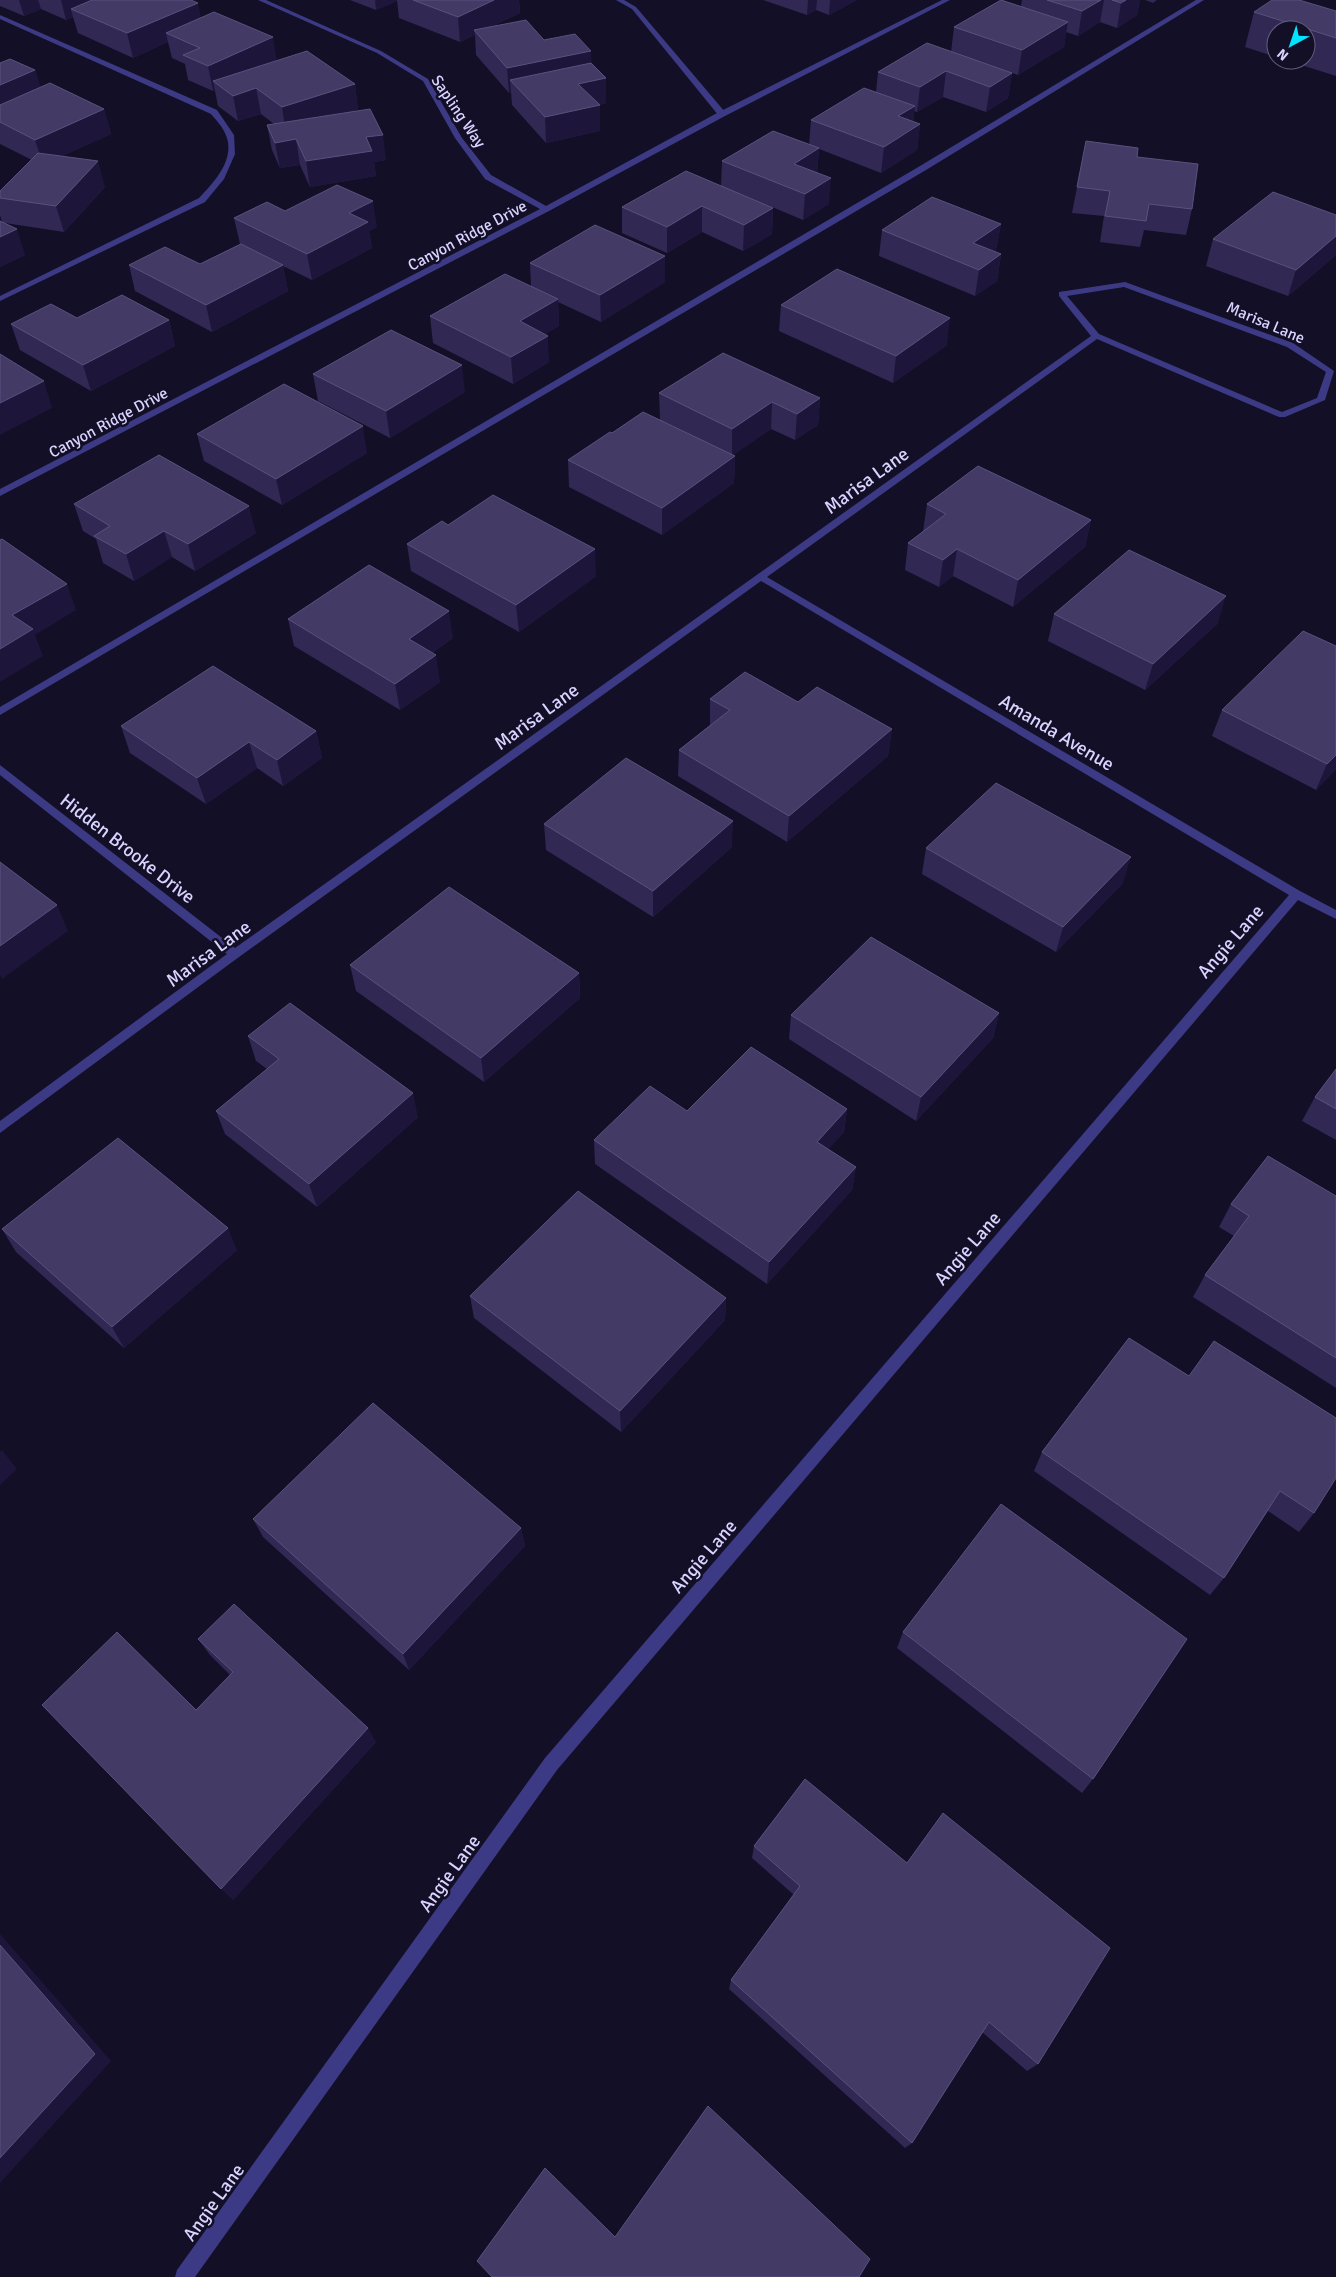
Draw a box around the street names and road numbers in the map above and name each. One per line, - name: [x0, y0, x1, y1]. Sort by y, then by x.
- street label: Sapling Way: [427, 71, 490, 152]
- street label: Canyon Ridge Drive: [404, 196, 531, 276]
- street label: Marisa Lane: [1223, 297, 1308, 348]
- street label: Canyon Ridge Drive: [45, 383, 172, 463]
- street label: Marisa Lane: [820, 442, 914, 520]
- street label: Marisa Lane: [490, 678, 584, 756]
- street label: Amanda Avenue: [995, 689, 1118, 777]
- street label: Hidden Brooke Drive: [55, 789, 200, 909]
- street label: Angie Lane: [1192, 900, 1269, 984]
- street label: Marisa Lane: [162, 915, 256, 993]
- street label: Angie Lane: [929, 1207, 1006, 1291]
- street label: Angie Lane: [665, 1515, 742, 1599]
- street label: Angie Lane: [414, 1830, 486, 1917]
- street label: Angie Lane: [178, 2159, 250, 2246]

